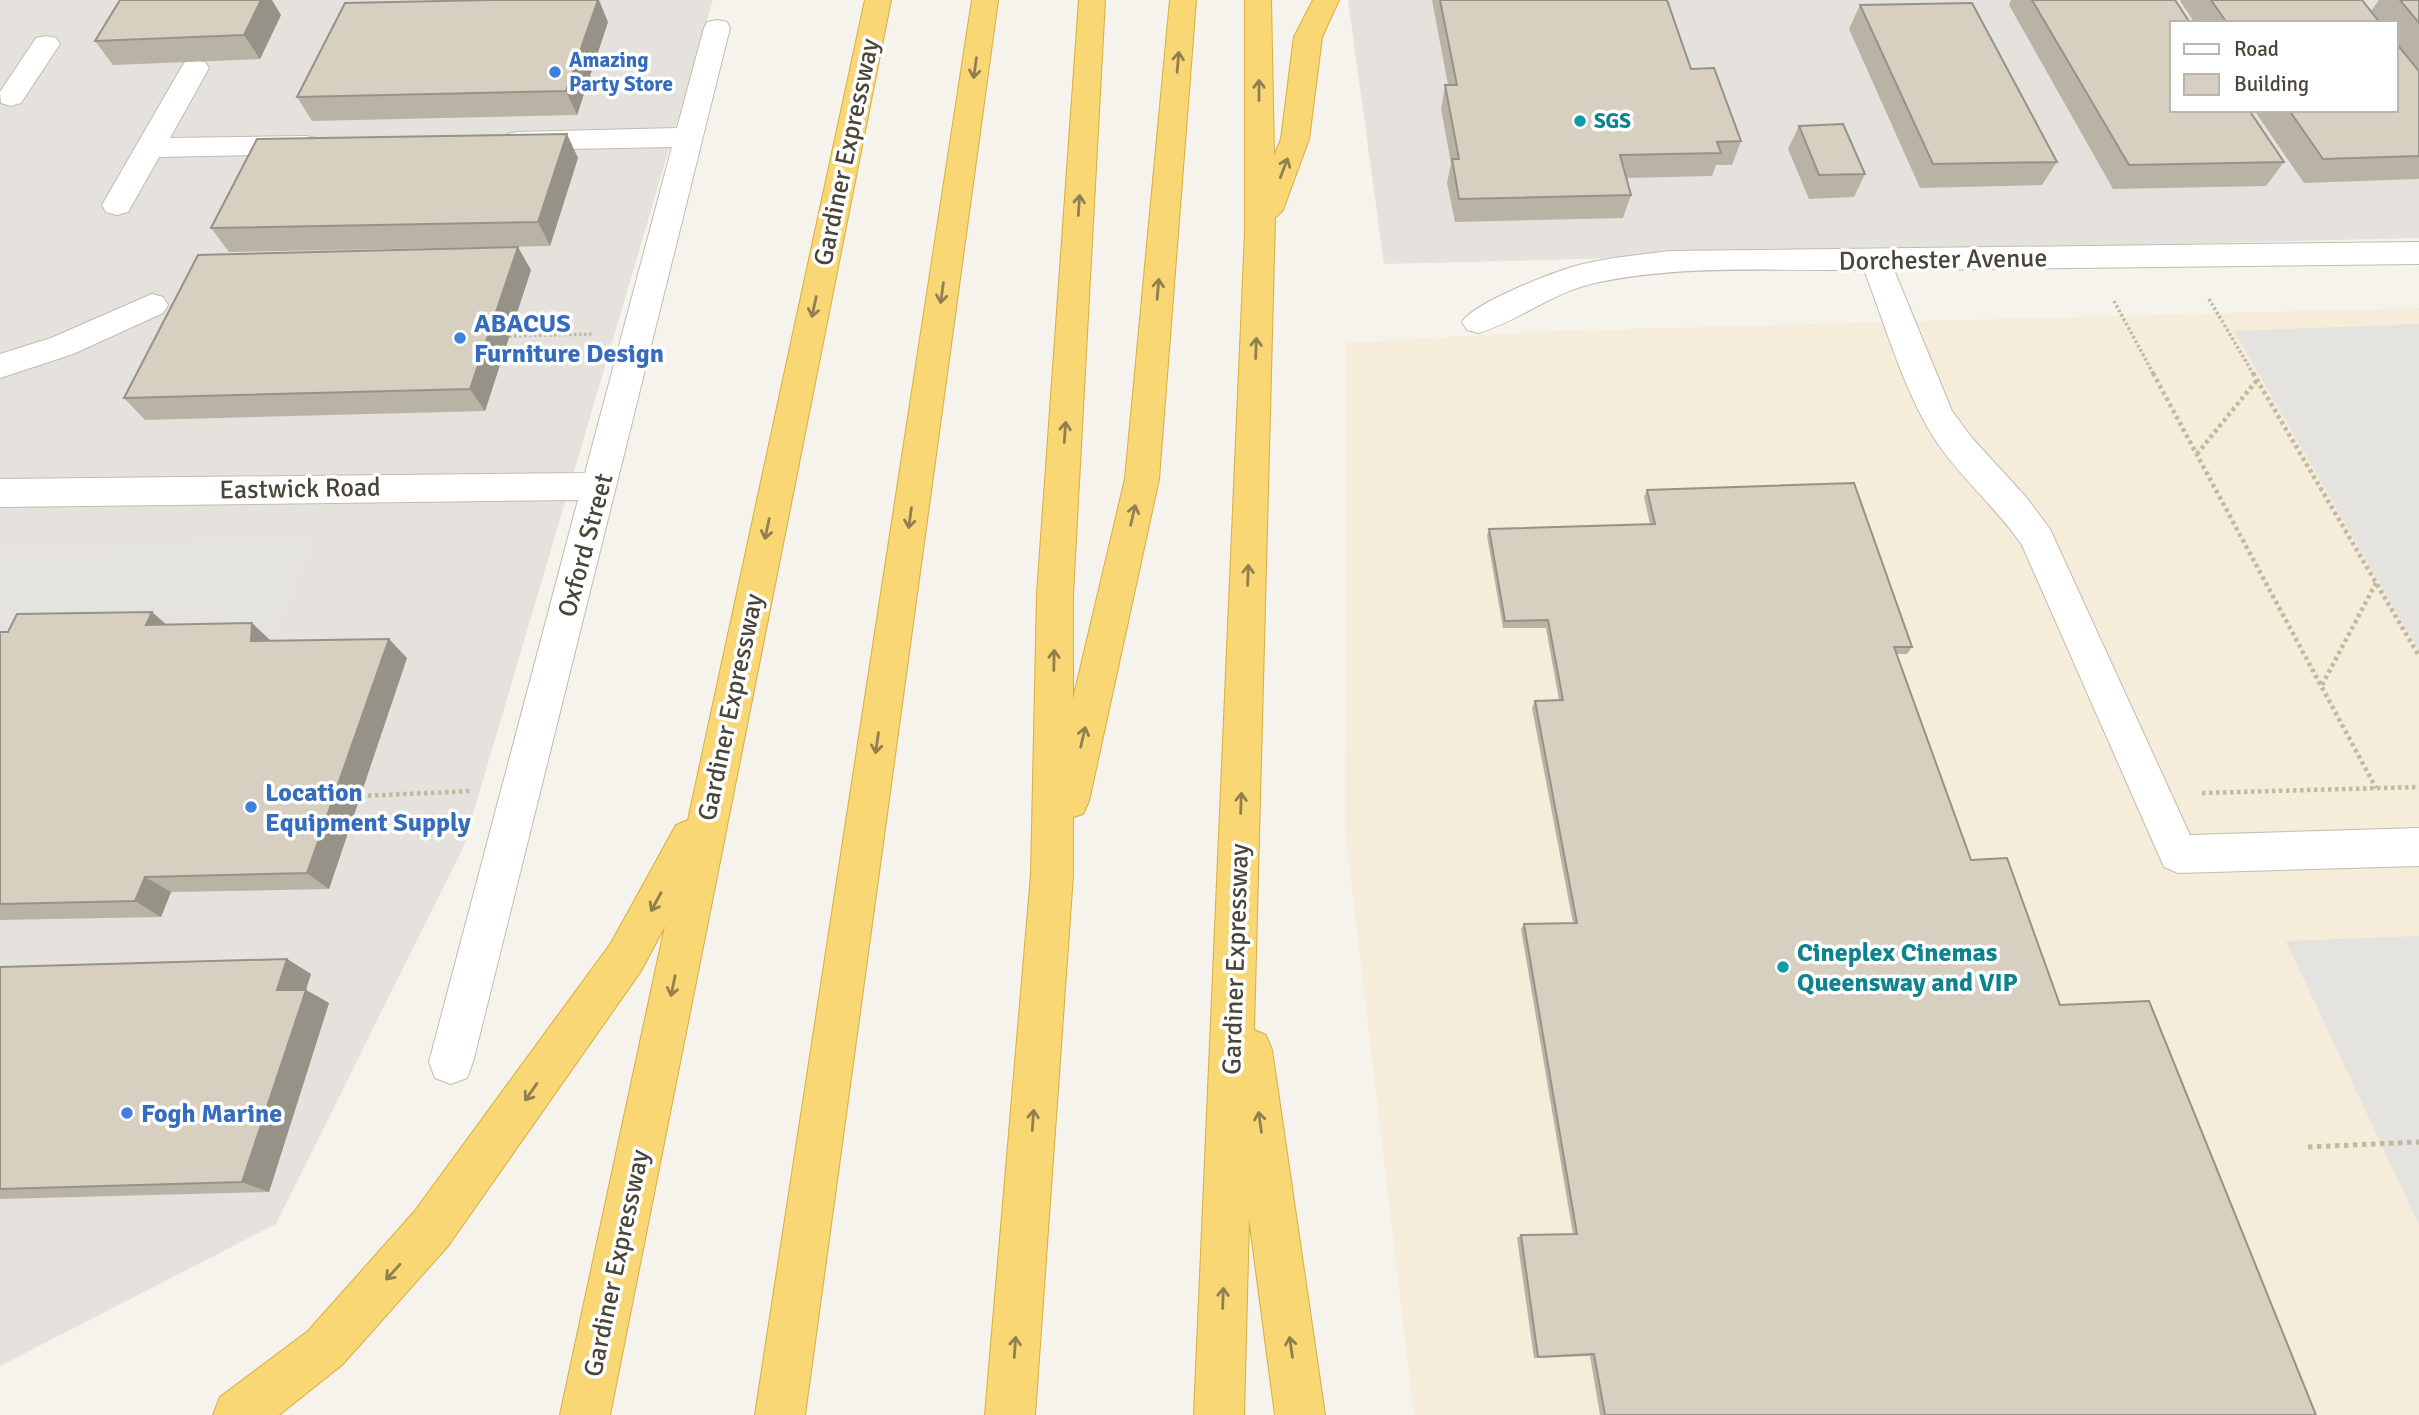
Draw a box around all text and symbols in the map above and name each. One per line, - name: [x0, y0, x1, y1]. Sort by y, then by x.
- legend: [2170, 21, 2398, 112]
- street label: Gardiner Expressway: [807, 36, 887, 269]
- text: Road: [2234, 36, 2279, 62]
- place label: Amazing Party Store: [569, 47, 673, 97]
- one-way arrow: [1172, 51, 1185, 74]
- one-way arrow: [968, 56, 981, 78]
- marker: Amazing Party Store: [547, 64, 563, 80]
- text: Building: [2234, 71, 2309, 97]
- one-way arrow: [1252, 79, 1266, 102]
- place label: SGS: [1594, 108, 1631, 134]
- marker: SGS: [1572, 113, 1588, 129]
- one-way arrow: [1279, 157, 1291, 179]
- one-way arrow: [1073, 194, 1086, 217]
- street label: Dorchester Avenue: [1838, 242, 2048, 278]
- one-way arrow: [1152, 278, 1165, 301]
- one-way arrow: [936, 281, 949, 304]
- one-way arrow: [806, 295, 820, 318]
- place label: ABACUS Furniture Design: [474, 308, 664, 370]
- marker: ABACUS Furniture Design: [452, 330, 468, 346]
- one-way arrow: [1249, 337, 1262, 360]
- one-way arrow: [1059, 422, 1072, 444]
- street label: Oxford Street: [551, 470, 621, 621]
- street label: Eastwick Road: [219, 472, 381, 506]
- one-way arrow: [1127, 504, 1141, 527]
- one-way arrow: [903, 506, 916, 529]
- one-way arrow: [760, 517, 774, 540]
- one-way arrow: [1241, 564, 1255, 587]
- street label: Gardiner Expressway: [691, 591, 771, 824]
- one-way arrow: [1047, 648, 1061, 671]
- one-way arrow: [1077, 726, 1090, 749]
- one-way arrow: [871, 731, 884, 754]
- place label: Location Equipment Supply: [265, 777, 471, 839]
- one-way arrow: [1234, 791, 1247, 814]
- marker: Location Equipment Supply: [243, 799, 259, 815]
- street label: Gardiner Expressway: [1216, 843, 1256, 1075]
- one-way arrow: [649, 891, 662, 912]
- place label: Cineplex Cinemas Queensway and VIP: [1797, 937, 2018, 999]
- marker: Cineplex Cinemas Queensway and VIP: [1775, 959, 1791, 975]
- one-way arrow: [665, 974, 679, 997]
- one-way arrow: [524, 1082, 538, 1101]
- place label: Fogh Marine: [141, 1098, 282, 1130]
- marker: Fogh Marine: [119, 1105, 135, 1121]
- one-way arrow: [1027, 1109, 1040, 1132]
- one-way arrow: [1254, 1111, 1267, 1134]
- street label: Gardiner Expressway: [577, 1147, 657, 1380]
- one-way arrow: [385, 1263, 401, 1281]
- one-way arrow: [1217, 1287, 1230, 1310]
- one-way arrow: [1009, 1336, 1022, 1359]
- one-way arrow: [1285, 1337, 1298, 1359]

